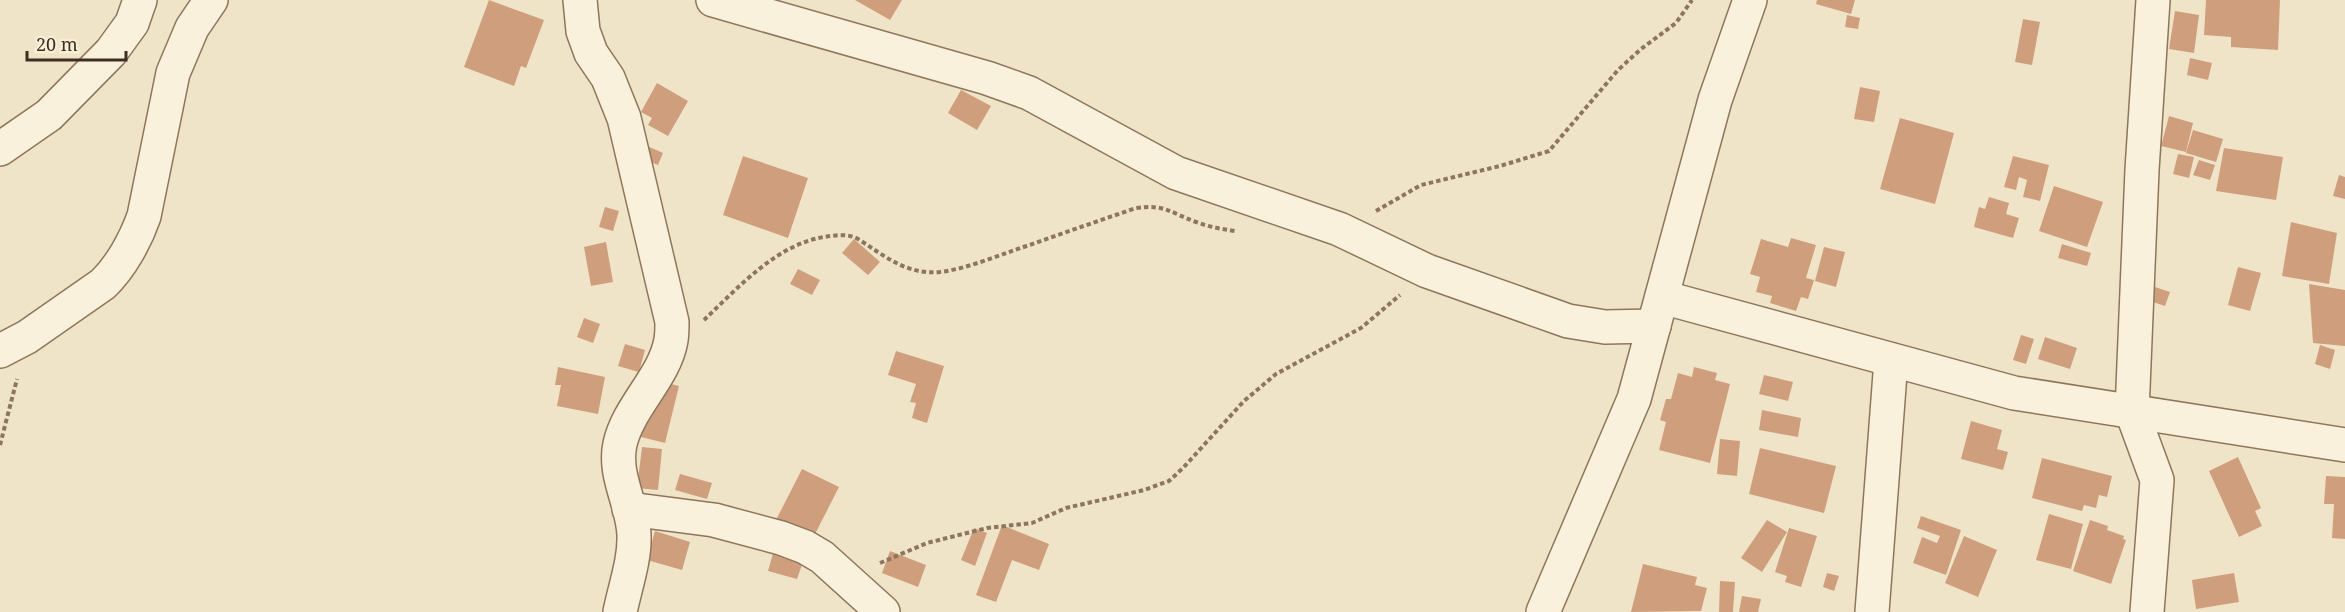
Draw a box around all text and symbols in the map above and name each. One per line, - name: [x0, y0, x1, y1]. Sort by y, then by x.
- scale bar: [27, 24, 126, 62]
- text: 20 m: [36, 32, 78, 56]

